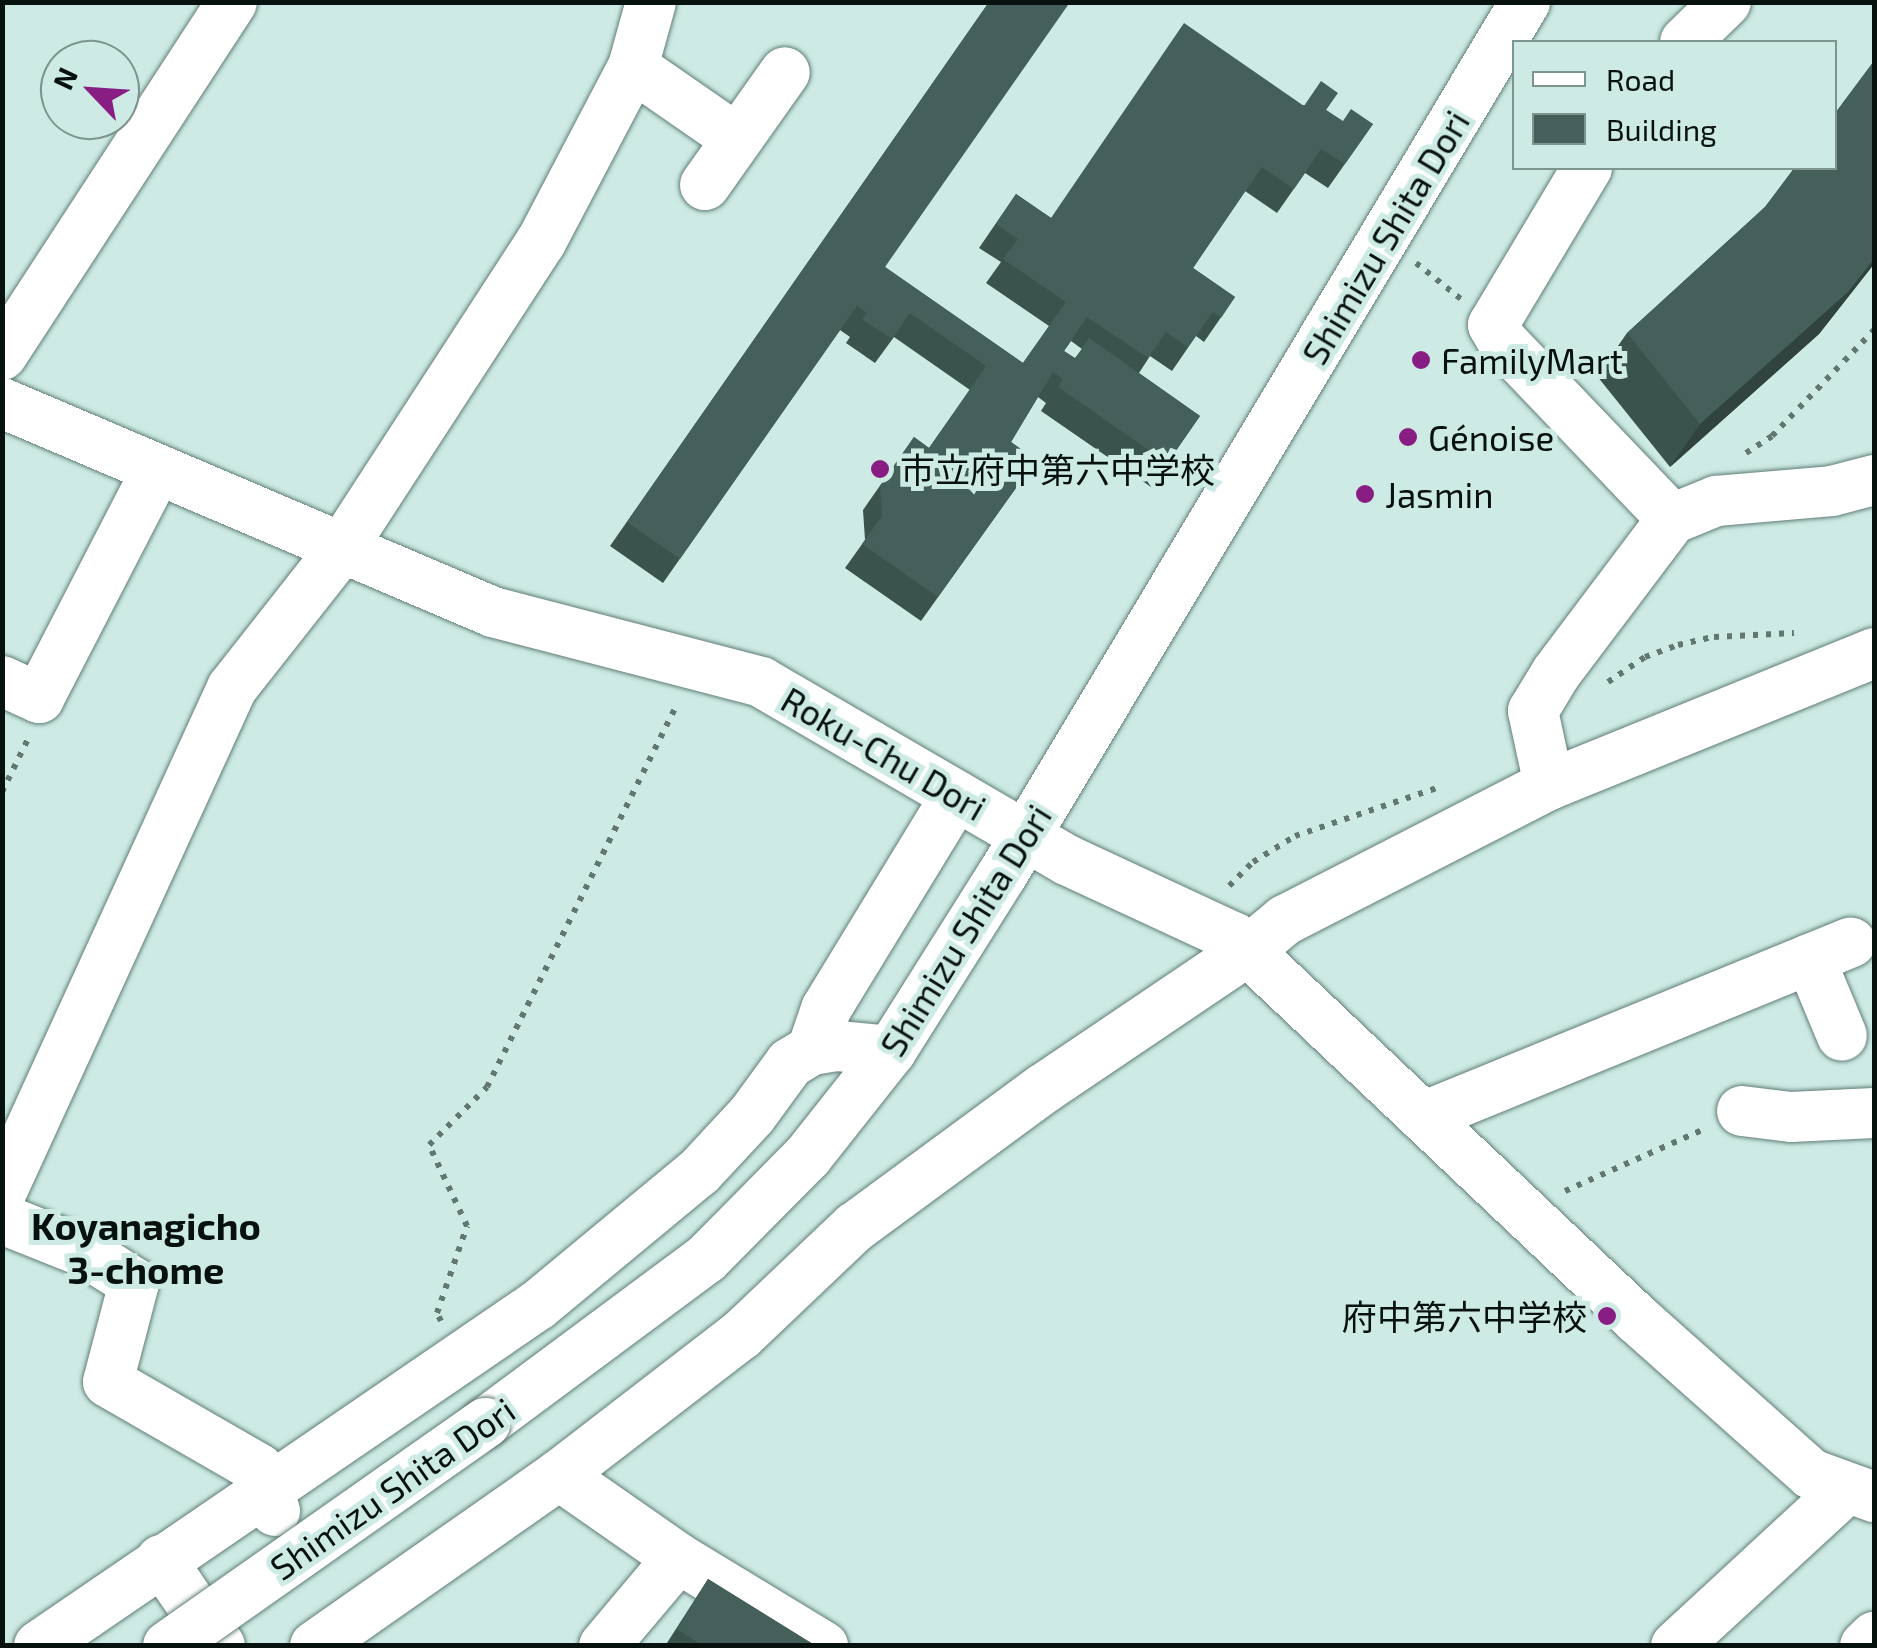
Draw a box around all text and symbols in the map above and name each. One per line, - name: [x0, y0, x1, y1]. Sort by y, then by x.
- north arrow: [40, 40, 140, 140]
- legend: [1512, 40, 1837, 170]
- text: Road: [1606, 61, 1675, 97]
- text: N: [45, 62, 84, 95]
- street label: Shimizu Shita Dori: [1293, 103, 1477, 371]
- text: Building: [1606, 111, 1717, 147]
- place label: FamilyMart: [1441, 339, 1623, 381]
- marker: FamilyMart: [1410, 349, 1432, 371]
- place label: Génoise: [1428, 416, 1554, 458]
- marker: Génoise: [1397, 426, 1419, 448]
- place label: 市立府中第六中学校: [900, 448, 1215, 490]
- marker: 市立府中第六中学校: [869, 458, 891, 480]
- place label: Jasmin: [1385, 473, 1494, 515]
- marker: Jasmin: [1354, 483, 1376, 505]
- street label: Roku-Chu Dori: [774, 678, 994, 828]
- street label: Shimizu Shita Dori: [871, 797, 1059, 1063]
- district label: Koyanagicho 3-chome: [31, 1203, 261, 1292]
- place label: 府中第六中学校: [1342, 1295, 1587, 1337]
- marker: 府中第六中学校: [1596, 1305, 1618, 1327]
- street label: Shimizu Shita Dori: [262, 1388, 522, 1588]

